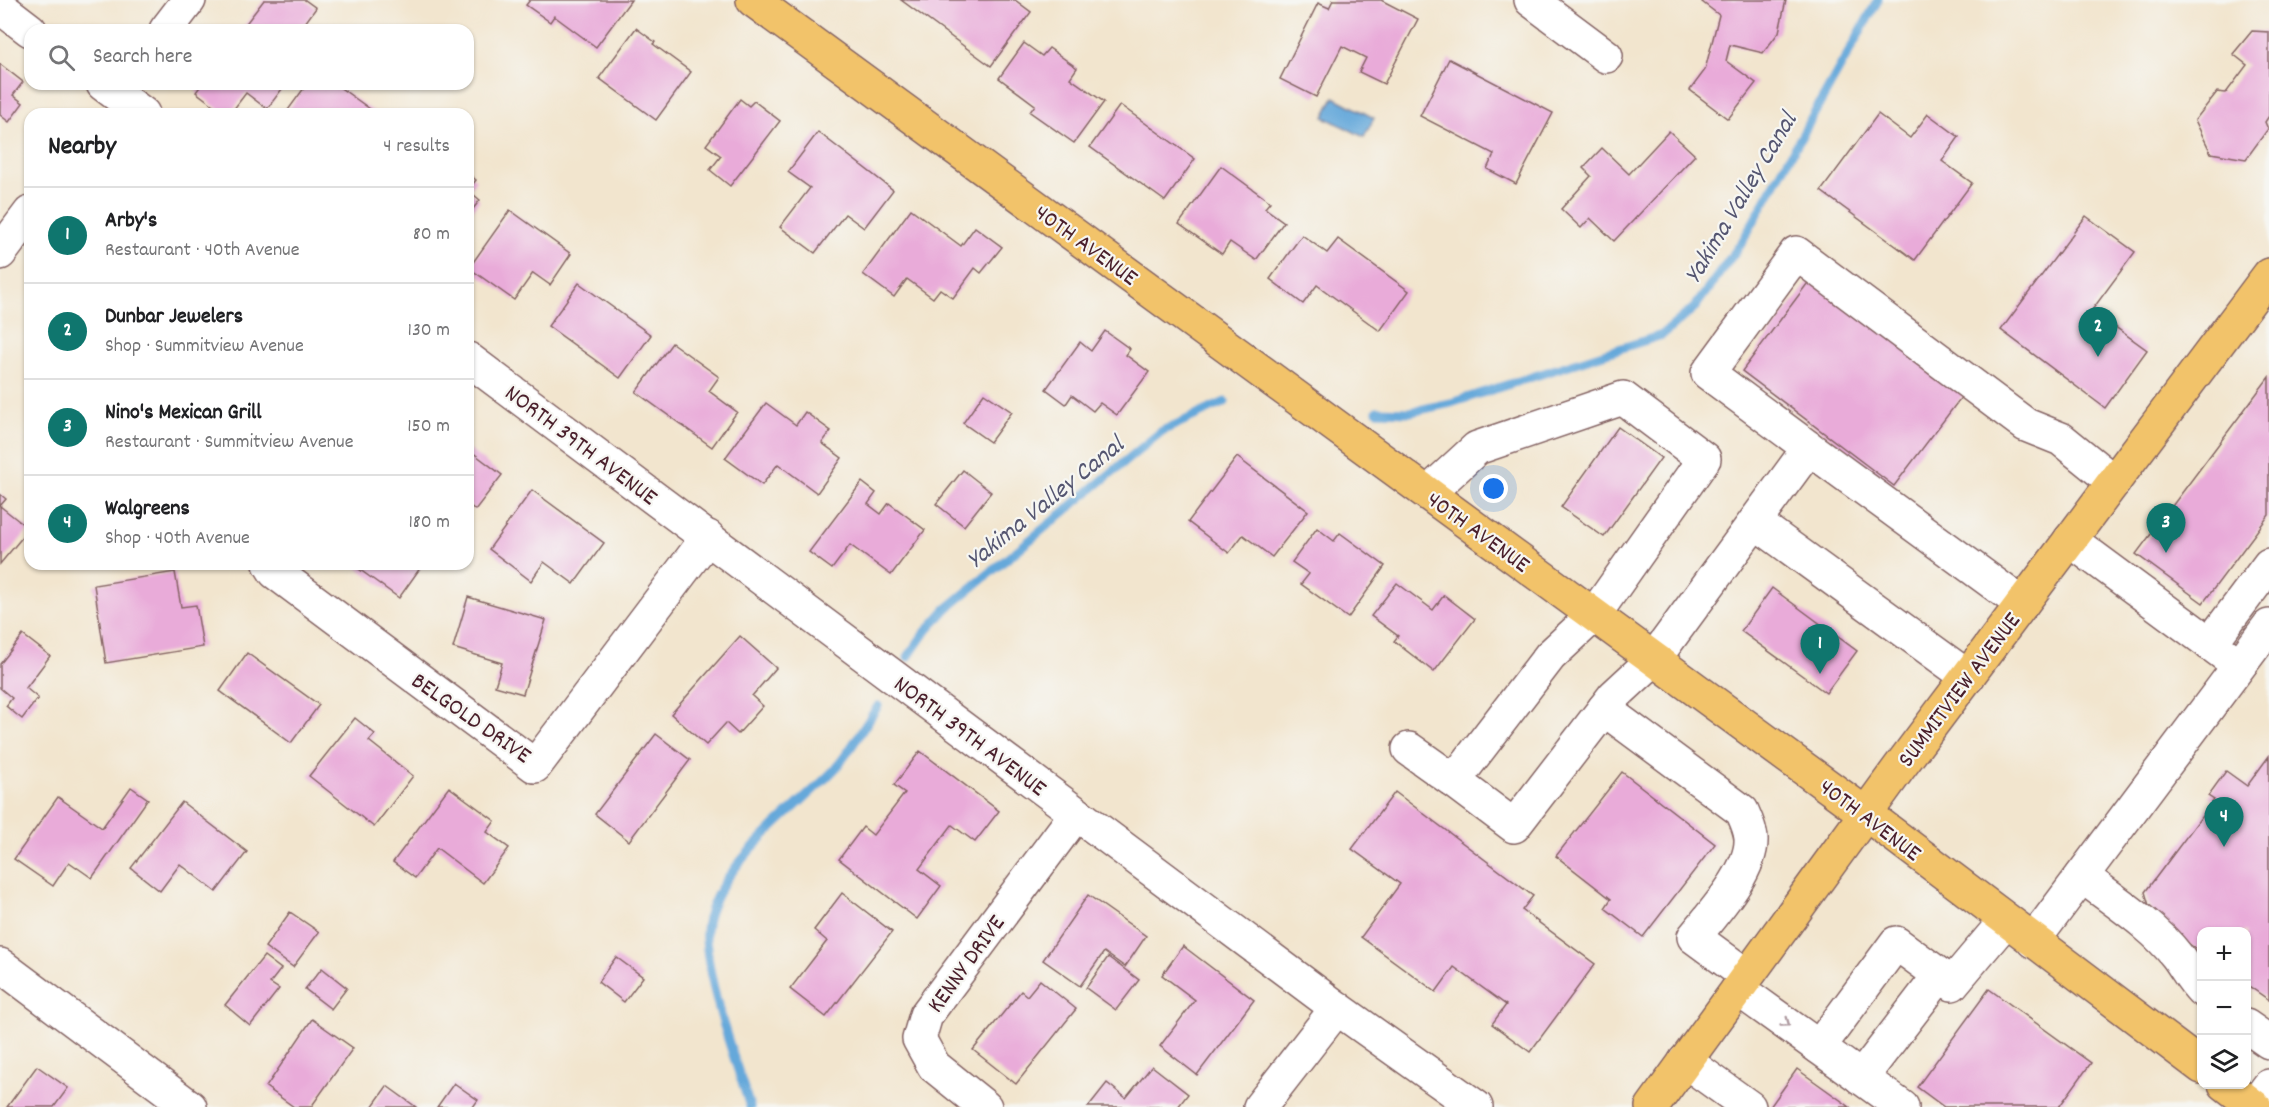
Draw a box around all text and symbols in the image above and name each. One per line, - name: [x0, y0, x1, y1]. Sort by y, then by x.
- search box: [24, 24, 474, 90]
- icon: search: [45, 41, 78, 74]
- text: Search here: [93, 42, 192, 73]
- water label: Yakima Valley Canal: [1676, 105, 1809, 291]
- text: Nearby: [48, 129, 116, 166]
- text: 4 results: [383, 133, 450, 161]
- street label: 40TH AVENUE: [1027, 197, 1144, 296]
- text: Arby's: [105, 206, 157, 237]
- text: 1: [65, 221, 70, 249]
- text: 80 m: [413, 221, 450, 249]
- text: Restaurant · 40th Avenue: [105, 237, 300, 265]
- text: Dunbar Jewelers: [105, 302, 243, 333]
- pin: 2: [2078, 308, 2118, 357]
- text: 2: [63, 317, 72, 345]
- text: 130 m: [408, 317, 450, 345]
- text: Shop · Summitview Avenue: [105, 333, 304, 361]
- street label: NORTH 39TH AVENUE: [497, 378, 664, 515]
- text: Nino's Mexican Grill: [105, 398, 261, 429]
- text: 3: [63, 413, 72, 441]
- text: 150 m: [407, 413, 450, 441]
- water label: Yakima Valley Canal: [959, 427, 1134, 579]
- text: Restaurant · Summitview Avenue: [105, 429, 353, 457]
- your location: [1479, 474, 1508, 503]
- street label: 40TH AVENUE: [1419, 484, 1536, 583]
- text: Walgreens: [105, 494, 190, 525]
- pin: 3: [2146, 504, 2186, 553]
- text: 4: [63, 509, 72, 537]
- text: 180 m: [408, 509, 450, 537]
- text: Shop · 40th Avenue: [105, 525, 250, 553]
- street label: SUMMITVIEW AVENUE: [1891, 606, 2030, 775]
- pin: 1: [1800, 624, 1840, 674]
- street label: BELGOLD DRIVE: [403, 665, 537, 773]
- street label: NORTH 39TH AVENUE: [886, 669, 1053, 806]
- street label: 40TH AVENUE: [1811, 772, 1928, 871]
- pin: 4: [2204, 798, 2244, 847]
- street label: KENNY DRIVE: [920, 909, 1015, 1021]
- map controls: [2197, 927, 2251, 1089]
- button: +: [2197, 927, 2251, 981]
- button: −: [2197, 981, 2251, 1035]
- one-way arrow: [1779, 1016, 1790, 1027]
- button: layers: [2197, 1035, 2251, 1089]

